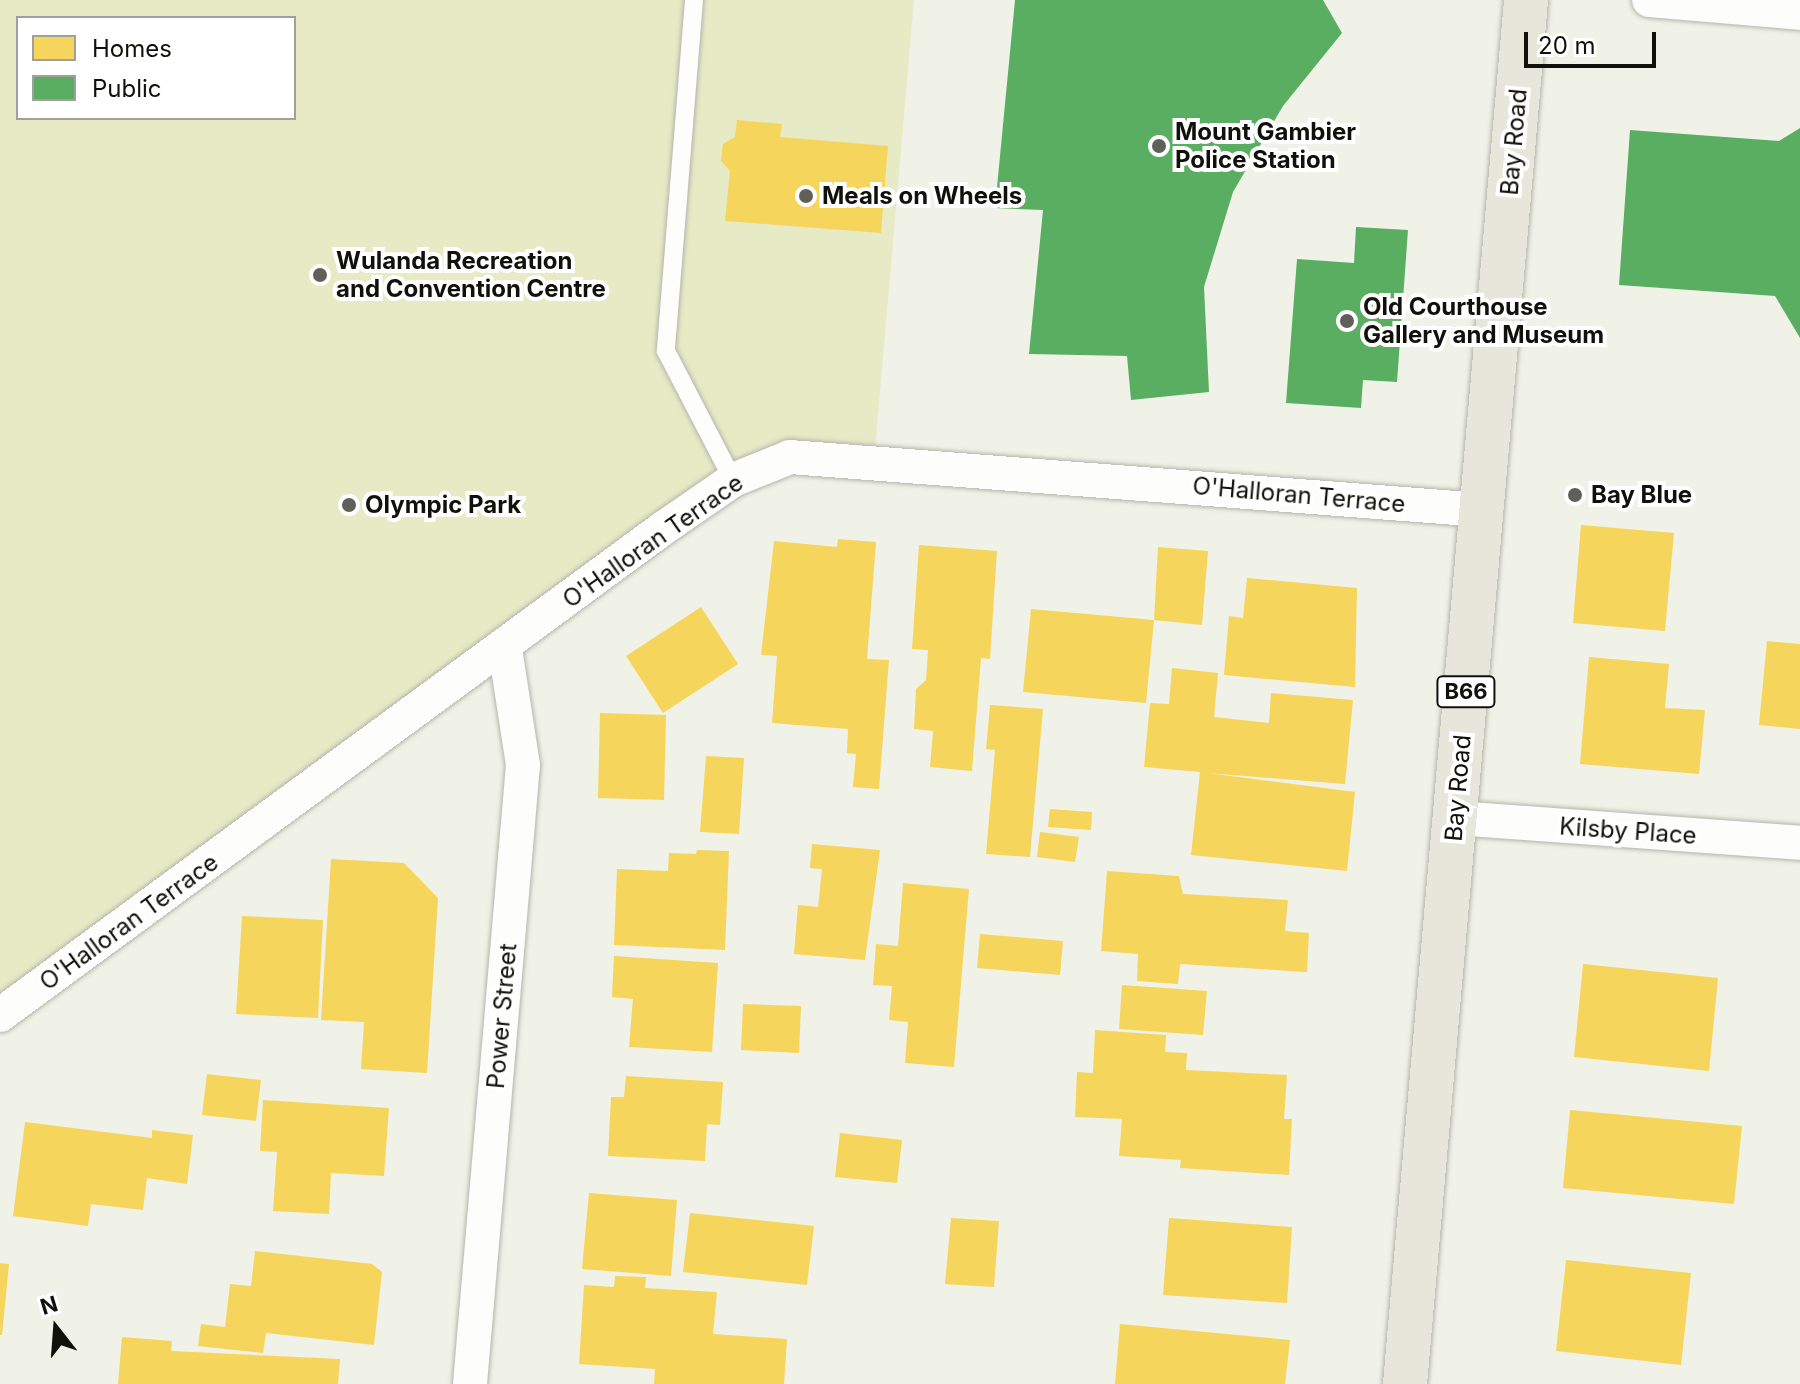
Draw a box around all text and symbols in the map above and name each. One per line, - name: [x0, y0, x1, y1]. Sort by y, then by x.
- legend: [16, 16, 296, 120]
- scale bar: [1528, 16, 1660, 66]
- text: 20 m: [1538, 31, 1596, 60]
- text: Homes: [92, 34, 172, 63]
- text: Public: [92, 74, 162, 103]
- street label: Bay Road: [1495, 87, 1533, 197]
- place label: Mount Gambier Police Station: [1175, 118, 1356, 174]
- marker: Mount Gambier Police Station: [1150, 137, 1168, 155]
- place label: Meals on Wheels: [822, 182, 1022, 210]
- marker: Meals on Wheels: [797, 187, 815, 205]
- place label: Wulanda Recreation and Convention Centre: [336, 247, 606, 303]
- marker: Wulanda Recreation and Convention Centre: [311, 266, 329, 284]
- place label: Old Courthouse Gallery and Museum: [1363, 293, 1604, 349]
- marker: Old Courthouse Gallery and Museum: [1338, 312, 1356, 330]
- street label: O'Halloran Terrace: [557, 468, 749, 614]
- street label: O'Halloran Terrace: [1191, 471, 1407, 519]
- place label: Bay Blue: [1591, 481, 1692, 509]
- marker: Bay Blue: [1566, 486, 1584, 504]
- place label: Olympic Park: [365, 491, 521, 519]
- marker: Olympic Park: [340, 496, 358, 514]
- road number: B66: [1436, 674, 1496, 710]
- street label: Bay Road: [1439, 733, 1477, 843]
- street label: Kilsby Place: [1558, 812, 1698, 850]
- street label: O'Halloran Terrace: [34, 848, 224, 996]
- street label: Power Street: [481, 942, 523, 1090]
- north arrow: [16, 1288, 96, 1368]
- text: N: [37, 1290, 61, 1320]

